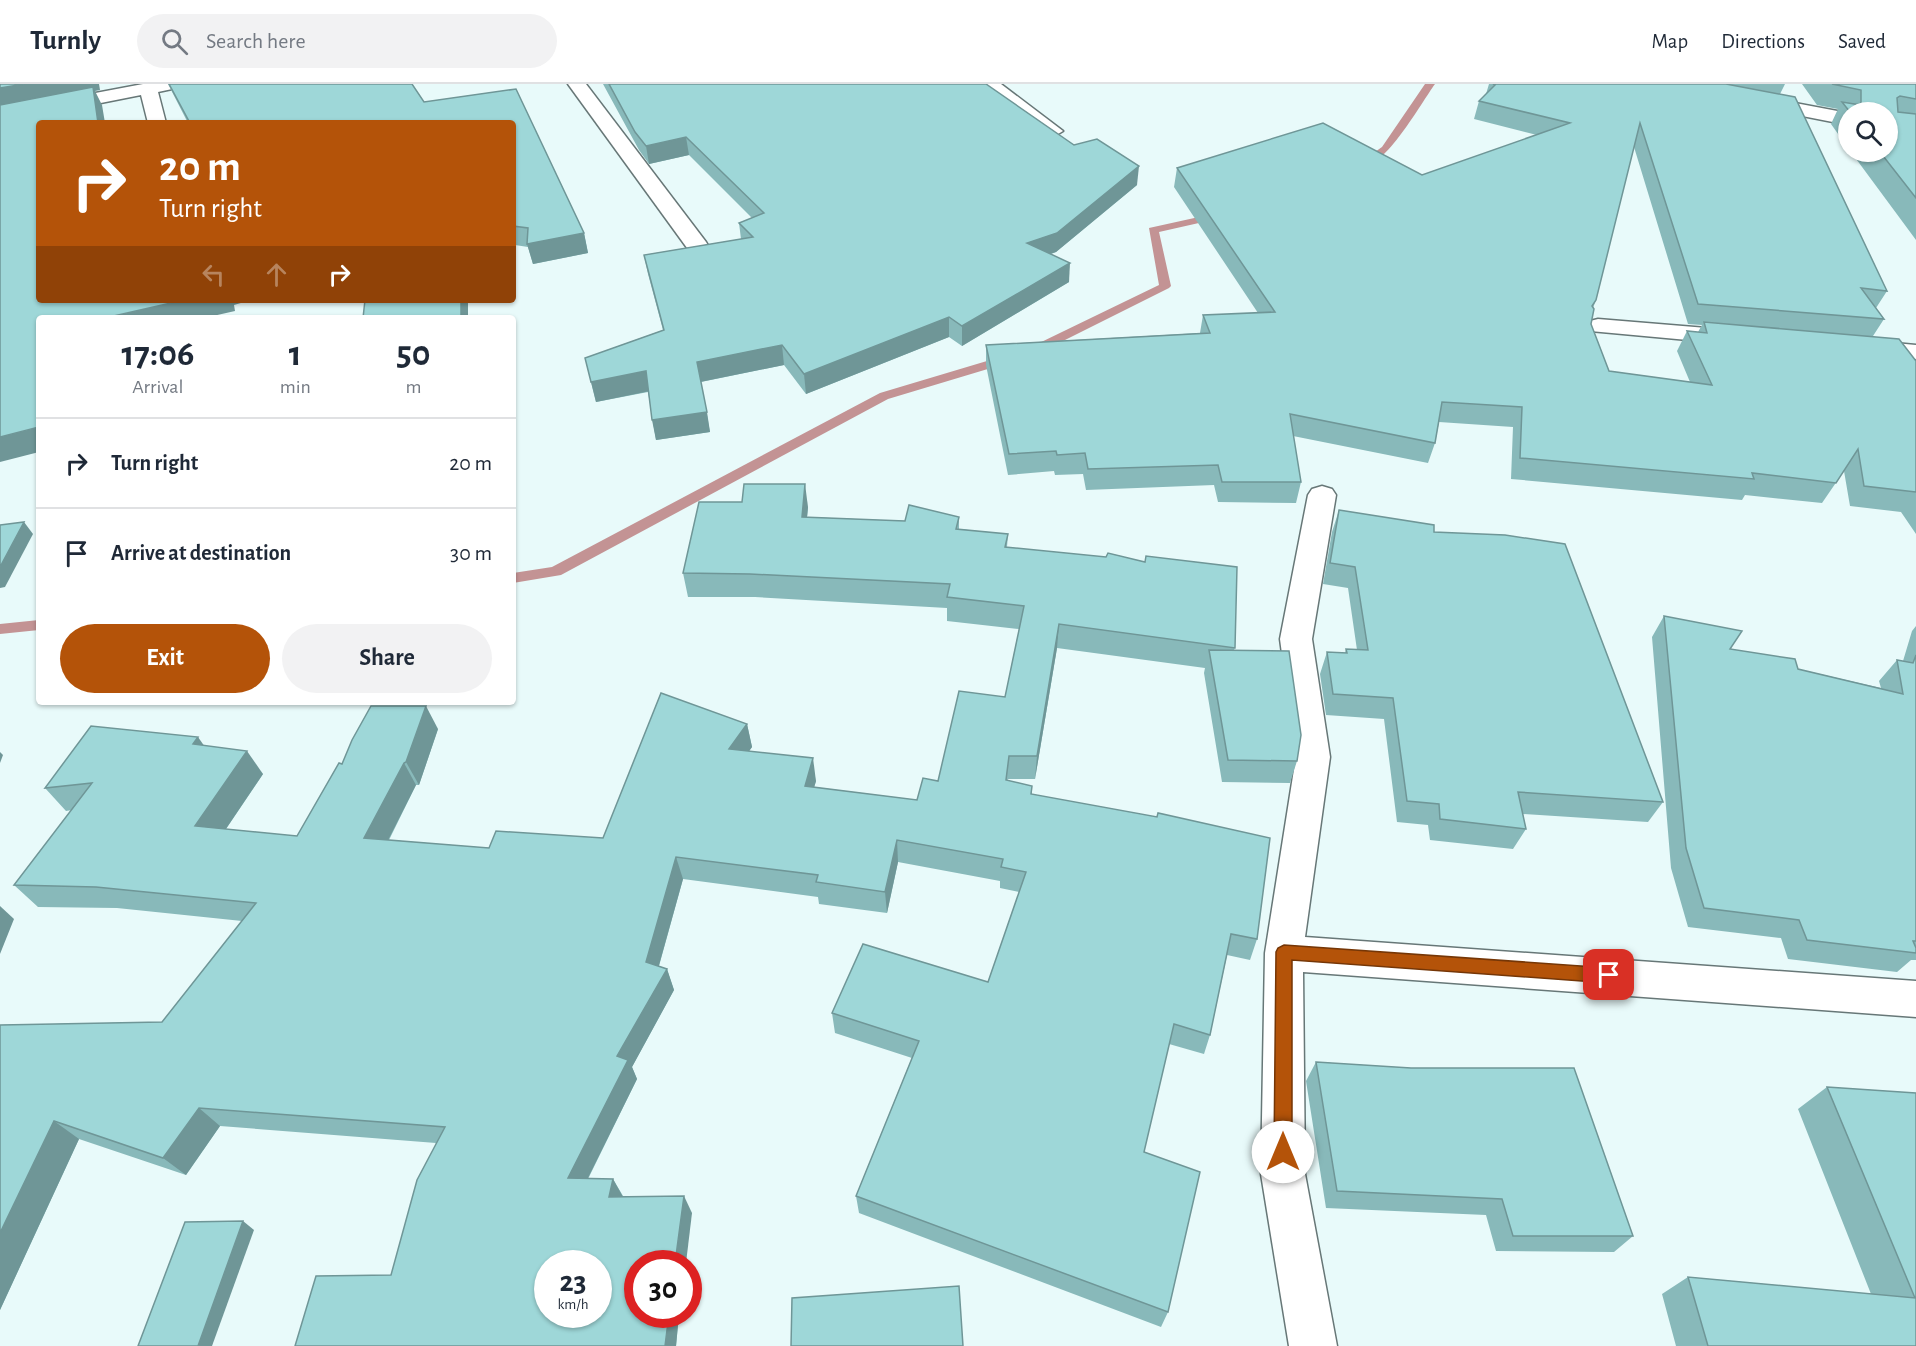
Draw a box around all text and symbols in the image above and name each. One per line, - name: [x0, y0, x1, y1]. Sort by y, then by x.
- search box: [137, 14, 557, 68]
- icon: search: [158, 25, 191, 58]
- text: Turnly: [30, 27, 101, 55]
- text: Search here: [206, 30, 306, 52]
- text: Map: [1652, 31, 1688, 52]
- text: Directions: [1721, 31, 1805, 52]
- text: Saved: [1838, 31, 1886, 52]
- map controls: [1838, 102, 1898, 162]
- button: search: [1838, 102, 1898, 162]
- icon: right: [60, 144, 138, 222]
- text: 20 m: [159, 146, 241, 188]
- text: Turn right: [159, 195, 262, 222]
- icon: left: [197, 258, 230, 291]
- icon: ahead: [260, 258, 293, 291]
- icon: right: [323, 258, 356, 291]
- text: 17:06: [121, 336, 194, 372]
- text: 1: [289, 336, 302, 372]
- text: 50: [396, 336, 431, 372]
- text: Arrival: [132, 377, 184, 397]
- text: min: [280, 377, 311, 397]
- text: m: [405, 377, 421, 397]
- icon: right: [60, 447, 93, 480]
- text: Turn right: [111, 452, 198, 474]
- text: 20 m: [449, 452, 492, 474]
- icon: arrive: [60, 537, 93, 570]
- text: Arrive at destination: [111, 542, 291, 564]
- text: 30 m: [450, 542, 492, 564]
- button: Exit: [60, 624, 270, 693]
- button: Share: [282, 624, 492, 693]
- pin: [1583, 949, 1634, 1000]
- icon: arrive: [1592, 958, 1625, 991]
- position arrow: [1251, 1120, 1315, 1184]
- speed limit sign: 30: [624, 1250, 702, 1328]
- text: 23: [559, 1267, 587, 1297]
- text: km/h: [558, 1297, 588, 1312]

